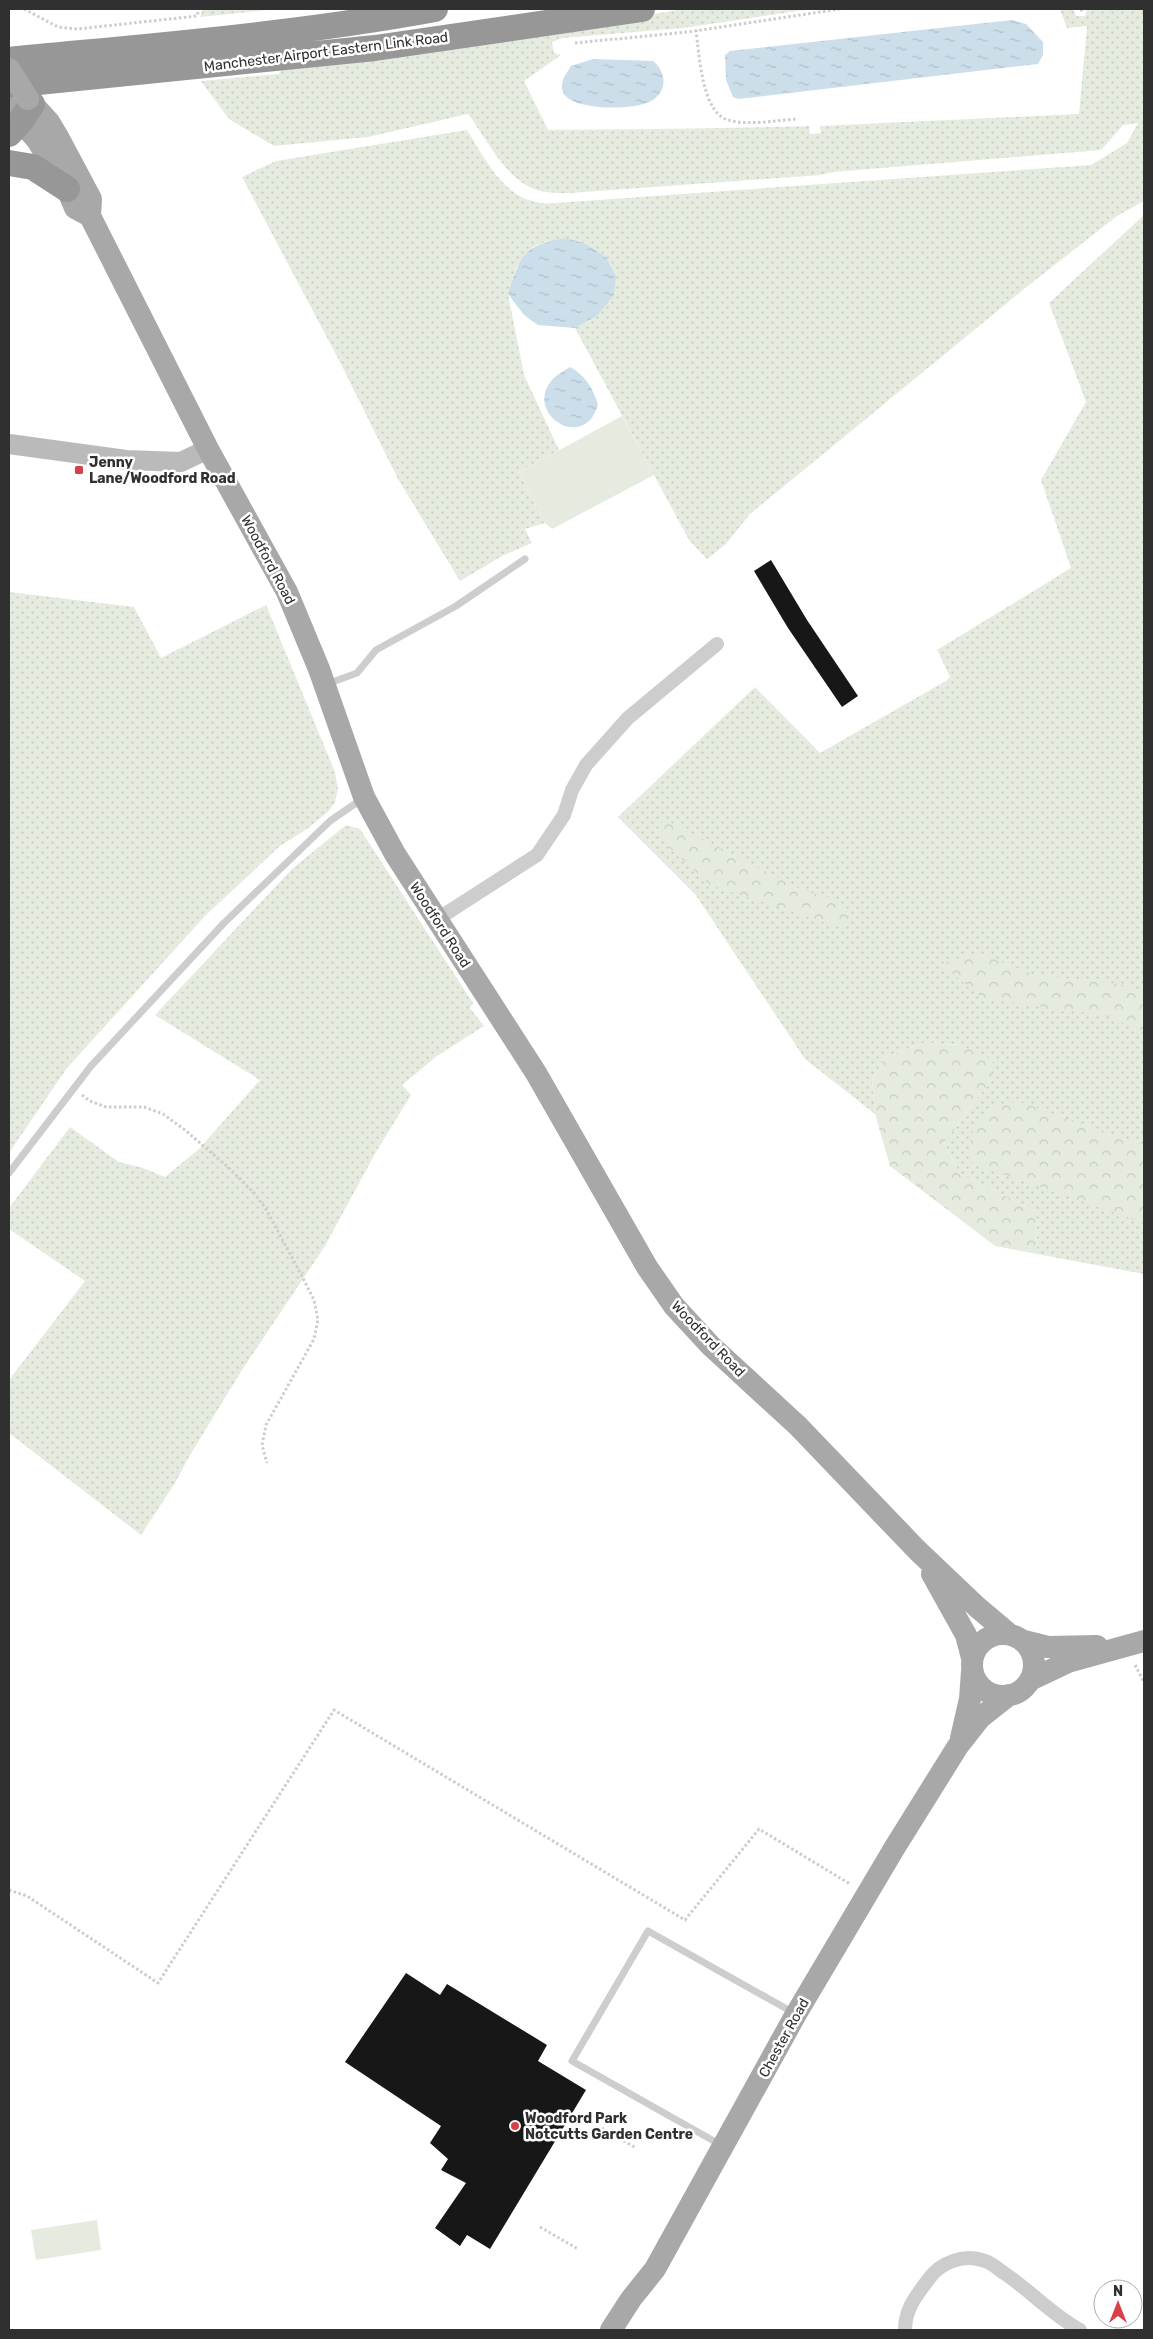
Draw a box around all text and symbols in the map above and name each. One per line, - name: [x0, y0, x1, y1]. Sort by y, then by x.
- street label: Manchester Airport Eastern Link Road: [203, 29, 449, 75]
- place label: Jenny Lane/Woodford Road: [89, 454, 236, 487]
- marker: Jenny Lane/Woodford Road: [73, 464, 85, 476]
- street label: Woodford Road: [237, 512, 299, 608]
- street label: Woodford Road: [406, 879, 474, 971]
- street label: Woodford Road: [668, 1298, 748, 1380]
- street label: Chester Road: [755, 1996, 813, 2080]
- place label: Woodford Park Notcutts Garden Centre: [525, 2110, 693, 2143]
- marker: Woodford Park Notcutts Garden Centre: [509, 2120, 521, 2132]
- north arrow: [1093, 2279, 1143, 2329]
- text: N: [1113, 2283, 1123, 2300]

